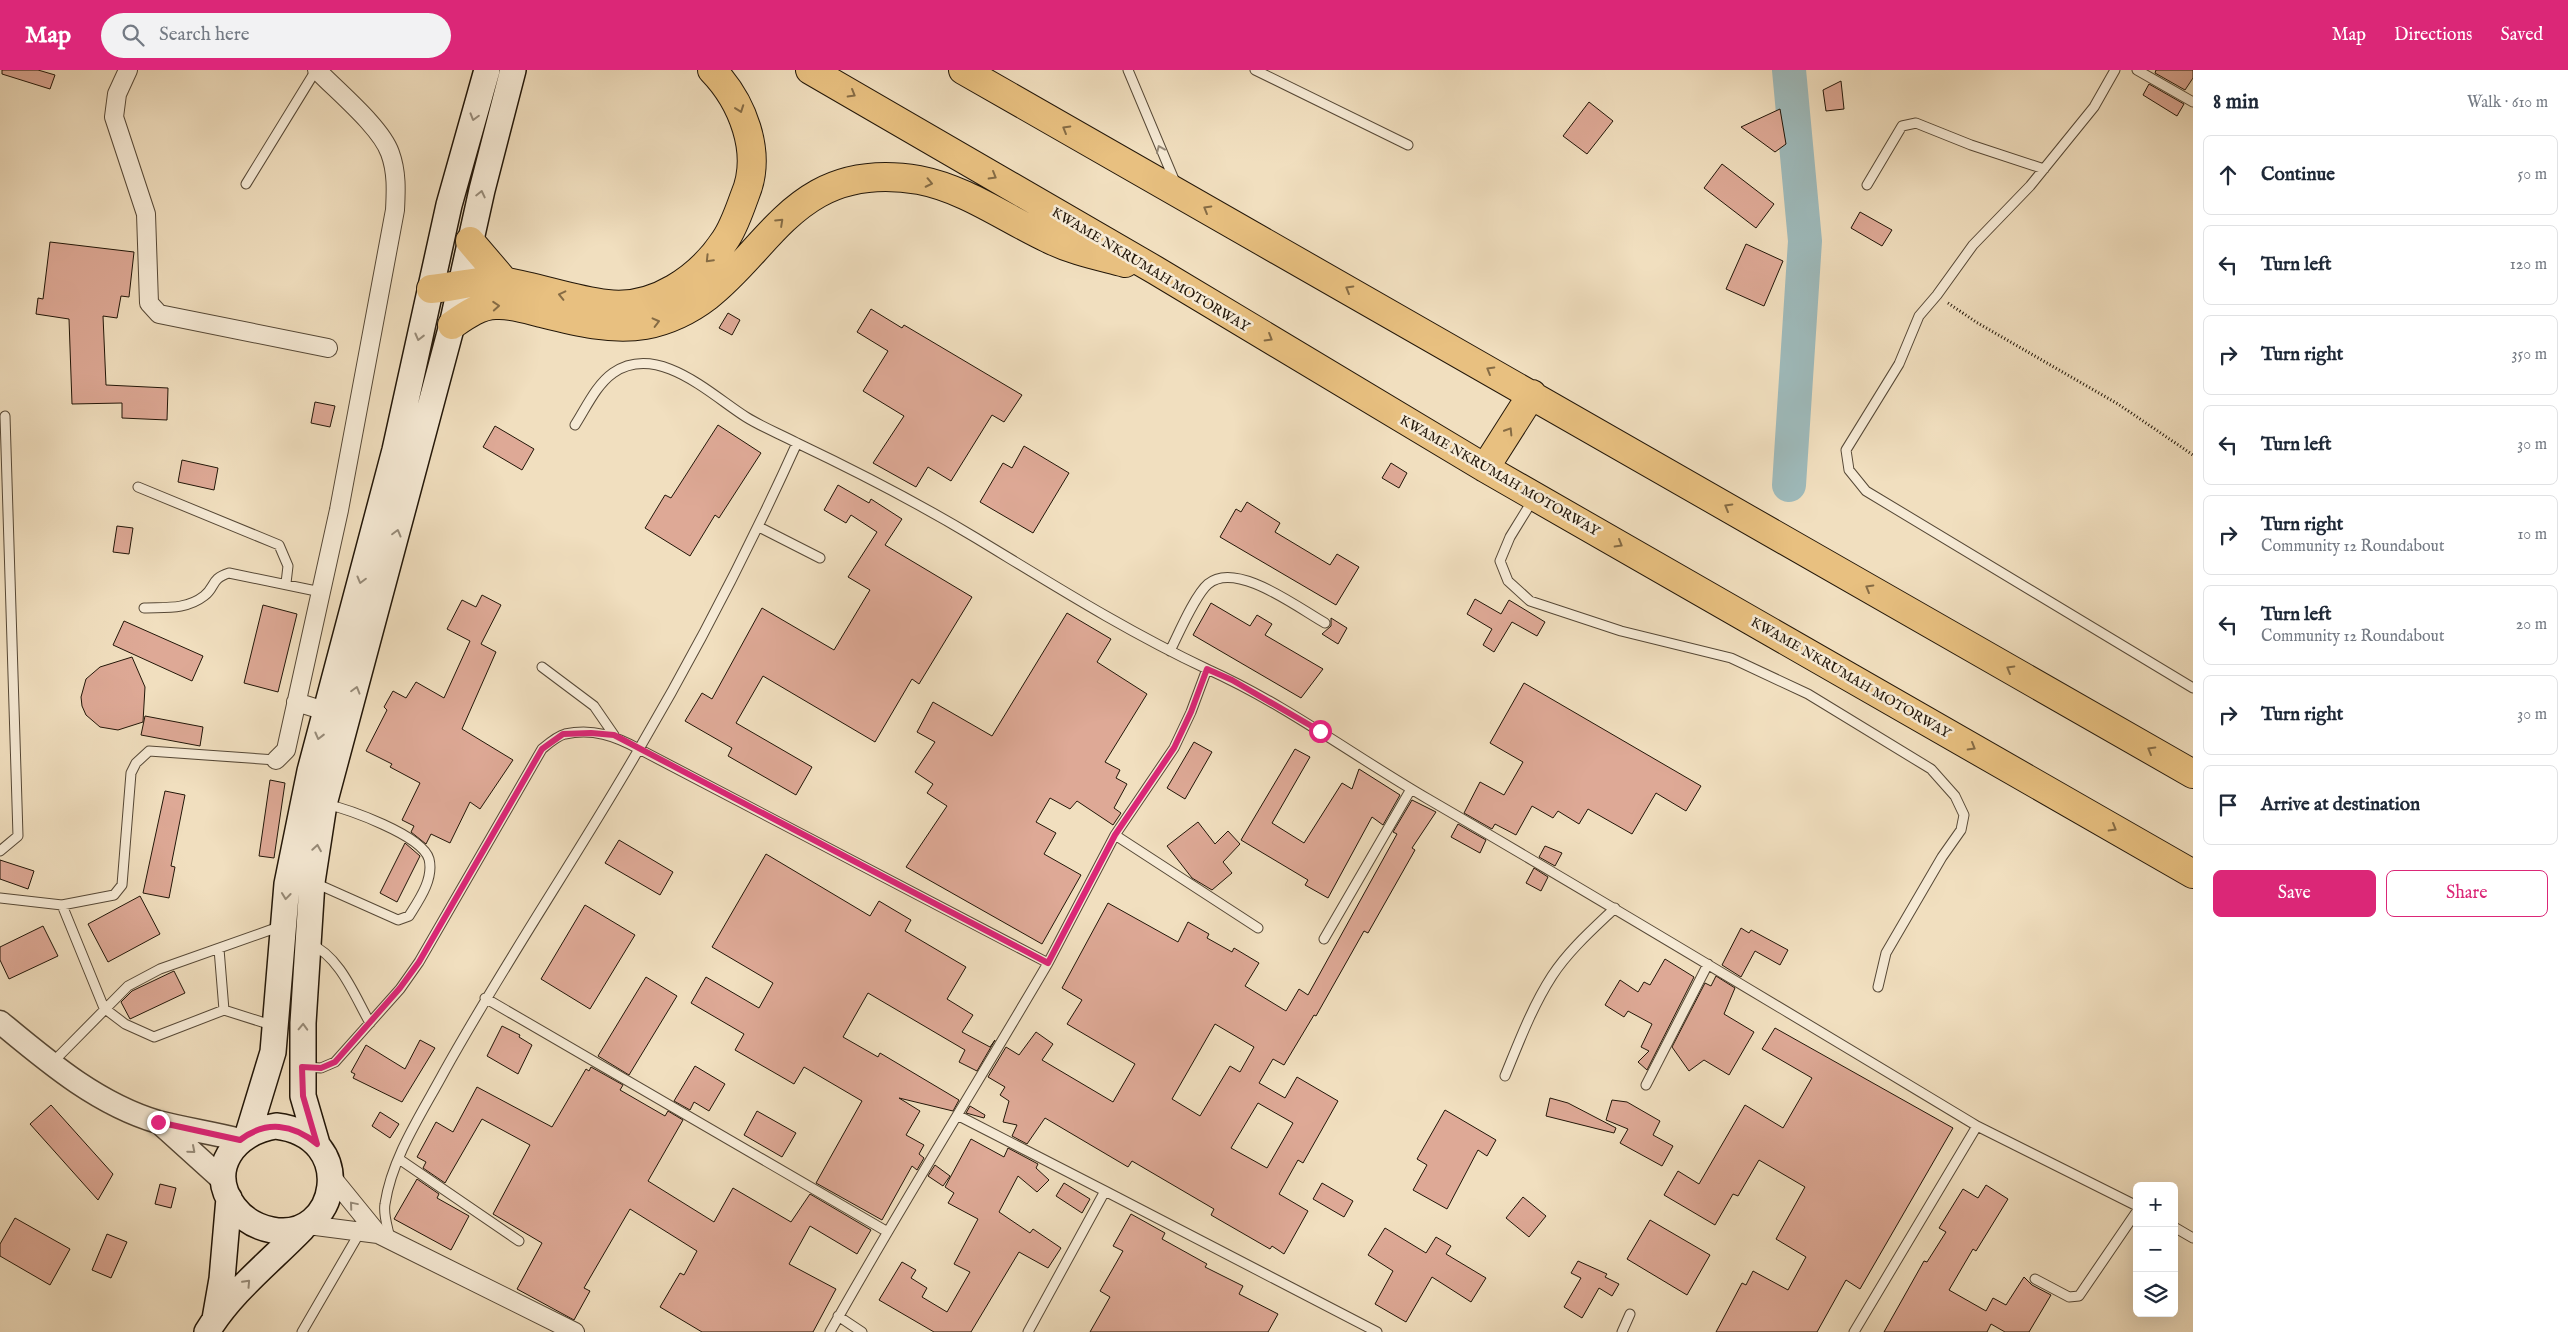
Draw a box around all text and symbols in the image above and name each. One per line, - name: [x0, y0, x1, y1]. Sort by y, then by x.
- search box: [101, 13, 451, 58]
- text: Map: [25, 20, 71, 51]
- icon: search: [119, 21, 147, 49]
- text: Search here: [159, 23, 250, 47]
- text: Map: [2332, 24, 2366, 47]
- text: Directions: [2394, 24, 2472, 47]
- text: Saved: [2500, 24, 2543, 47]
- one-way arrow: [847, 88, 856, 98]
- text: 8 min: [2213, 89, 2259, 116]
- text: Walk · 610 m: [2467, 93, 2548, 113]
- one-way arrow: [734, 105, 744, 113]
- one-way arrow: [469, 112, 480, 121]
- one-way arrow: [1063, 125, 1072, 135]
- one-way arrow: [1156, 145, 1167, 154]
- icon: ahead: [2214, 161, 2242, 189]
- text: Continue: [2261, 163, 2335, 187]
- text: 50 m: [2518, 165, 2547, 185]
- one-way arrow: [988, 170, 997, 180]
- one-way arrow: [925, 177, 934, 188]
- one-way arrow: [475, 189, 486, 198]
- street label: KWAME NKRUMAH MOTORWAY: [1048, 203, 1254, 337]
- one-way arrow: [1204, 205, 1213, 215]
- one-way arrow: [774, 219, 783, 228]
- icon: left: [2214, 251, 2242, 279]
- one-way arrow: [706, 253, 715, 262]
- text: Turn left: [2261, 253, 2332, 277]
- text: 120 m: [2510, 255, 2547, 275]
- one-way arrow: [1345, 286, 1354, 296]
- one-way arrow: [557, 290, 566, 301]
- one-way arrow: [492, 301, 500, 312]
- one-way arrow: [651, 317, 660, 328]
- one-way arrow: [414, 332, 425, 341]
- one-way arrow: [1263, 332, 1272, 342]
- icon: right: [2214, 341, 2242, 369]
- text: Turn right: [2261, 343, 2343, 367]
- text: 350 m: [2512, 345, 2547, 365]
- one-way arrow: [1486, 366, 1495, 376]
- street label: KWAME NKRUMAH MOTORWAY: [1396, 411, 1604, 541]
- one-way arrow: [1502, 427, 1512, 436]
- icon: left: [2214, 431, 2242, 459]
- text: Turn left: [2261, 433, 2332, 457]
- text: 30 m: [2517, 435, 2547, 455]
- one-way arrow: [1725, 503, 1734, 513]
- text: Turn right: [2261, 513, 2343, 537]
- icon: right: [2214, 521, 2242, 549]
- text: 10 m: [2517, 525, 2547, 545]
- one-way arrow: [391, 529, 401, 537]
- one-way arrow: [1614, 537, 1623, 547]
- text: Community 12 Roundabout: [2261, 537, 2444, 557]
- one-way arrow: [356, 575, 367, 584]
- one-way arrow: [1865, 584, 1874, 594]
- text: Turn left: [2261, 603, 2332, 627]
- icon: left: [2214, 611, 2242, 639]
- street label: KWAME NKRUMAH MOTORWAY: [1747, 613, 1955, 743]
- text: 20 m: [2516, 615, 2547, 635]
- text: Community 12 Roundabout: [2261, 627, 2444, 647]
- one-way arrow: [2006, 665, 2015, 675]
- one-way arrow: [350, 686, 361, 694]
- icon: right: [2214, 701, 2242, 729]
- text: Turn right: [2261, 703, 2343, 727]
- text: 30 m: [2517, 705, 2547, 725]
- route start: [1309, 720, 1332, 743]
- one-way arrow: [314, 732, 324, 740]
- one-way arrow: [1967, 741, 1976, 751]
- one-way arrow: [2147, 746, 2156, 756]
- icon: arrive: [2214, 791, 2242, 819]
- text: Arrive at destination: [2261, 793, 2420, 817]
- one-way arrow: [2107, 822, 2116, 832]
- one-way arrow: [312, 843, 322, 852]
- button: Save: [2213, 870, 2376, 917]
- button: Share: [2386, 870, 2548, 917]
- one-way arrow: [281, 892, 292, 900]
- one-way arrow: [298, 1023, 308, 1030]
- route end: [147, 1111, 170, 1134]
- one-way arrow: [186, 1144, 195, 1153]
- map controls: [2133, 1182, 2178, 1317]
- button: +: [2133, 1182, 2178, 1227]
- one-way arrow: [351, 1202, 359, 1211]
- button: −: [2133, 1227, 2178, 1272]
- button: layers: [2133, 1272, 2178, 1317]
- one-way arrow: [241, 1280, 250, 1289]

